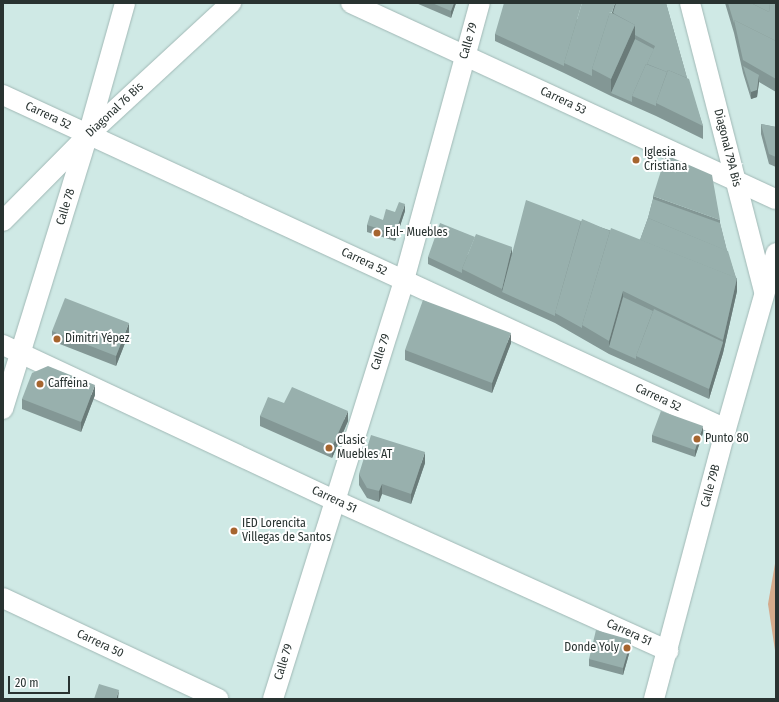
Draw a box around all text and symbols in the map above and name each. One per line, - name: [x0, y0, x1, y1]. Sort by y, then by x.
- street label: Calle 79: [457, 21, 481, 61]
- street label: Diagonal 76 Bis: [83, 80, 147, 140]
- street label: Carrera 53: [538, 84, 588, 118]
- street label: Carrera 52: [23, 99, 73, 133]
- street label: Diagonal 79A Bis: [710, 108, 744, 188]
- place label: Iglesia Cristiana: [644, 146, 687, 174]
- marker: Iglesia Cristiana: [631, 155, 641, 165]
- street label: Calle 78: [54, 187, 78, 227]
- place label: Ful- Muebles: [385, 226, 448, 240]
- marker: Ful- Muebles: [372, 228, 382, 238]
- street label: Carrera 52: [339, 245, 389, 279]
- place label: Dimitri Yépez: [65, 332, 129, 346]
- street label: Calle 79: [368, 332, 394, 372]
- marker: Dimitri Yépez: [52, 334, 62, 344]
- place label: Caffeina: [48, 377, 88, 391]
- marker: Caffeina: [35, 379, 45, 389]
- street label: Carrera 52: [633, 381, 683, 415]
- place label: Punto 80: [705, 432, 749, 446]
- place label: Clasic Muebles AT: [337, 434, 392, 462]
- marker: Punto 80: [692, 434, 702, 444]
- marker: Clasic Muebles AT: [324, 443, 334, 453]
- street label: Calle 79B: [698, 463, 724, 509]
- street label: Carrera 51: [309, 483, 359, 517]
- place label: IED Lorencita Villegas de Santos: [242, 517, 331, 545]
- marker: IED Lorencita Villegas de Santos: [229, 526, 239, 536]
- street label: Carrera 51: [604, 617, 654, 649]
- street label: Carrera 50: [74, 627, 126, 661]
- place label: Donde Yoly: [564, 641, 619, 655]
- street label: Calle 79: [272, 642, 296, 682]
- marker: Donde Yoly: [622, 643, 632, 653]
- scale bar: [10, 668, 72, 694]
- text: 20 m: [15, 676, 39, 690]

